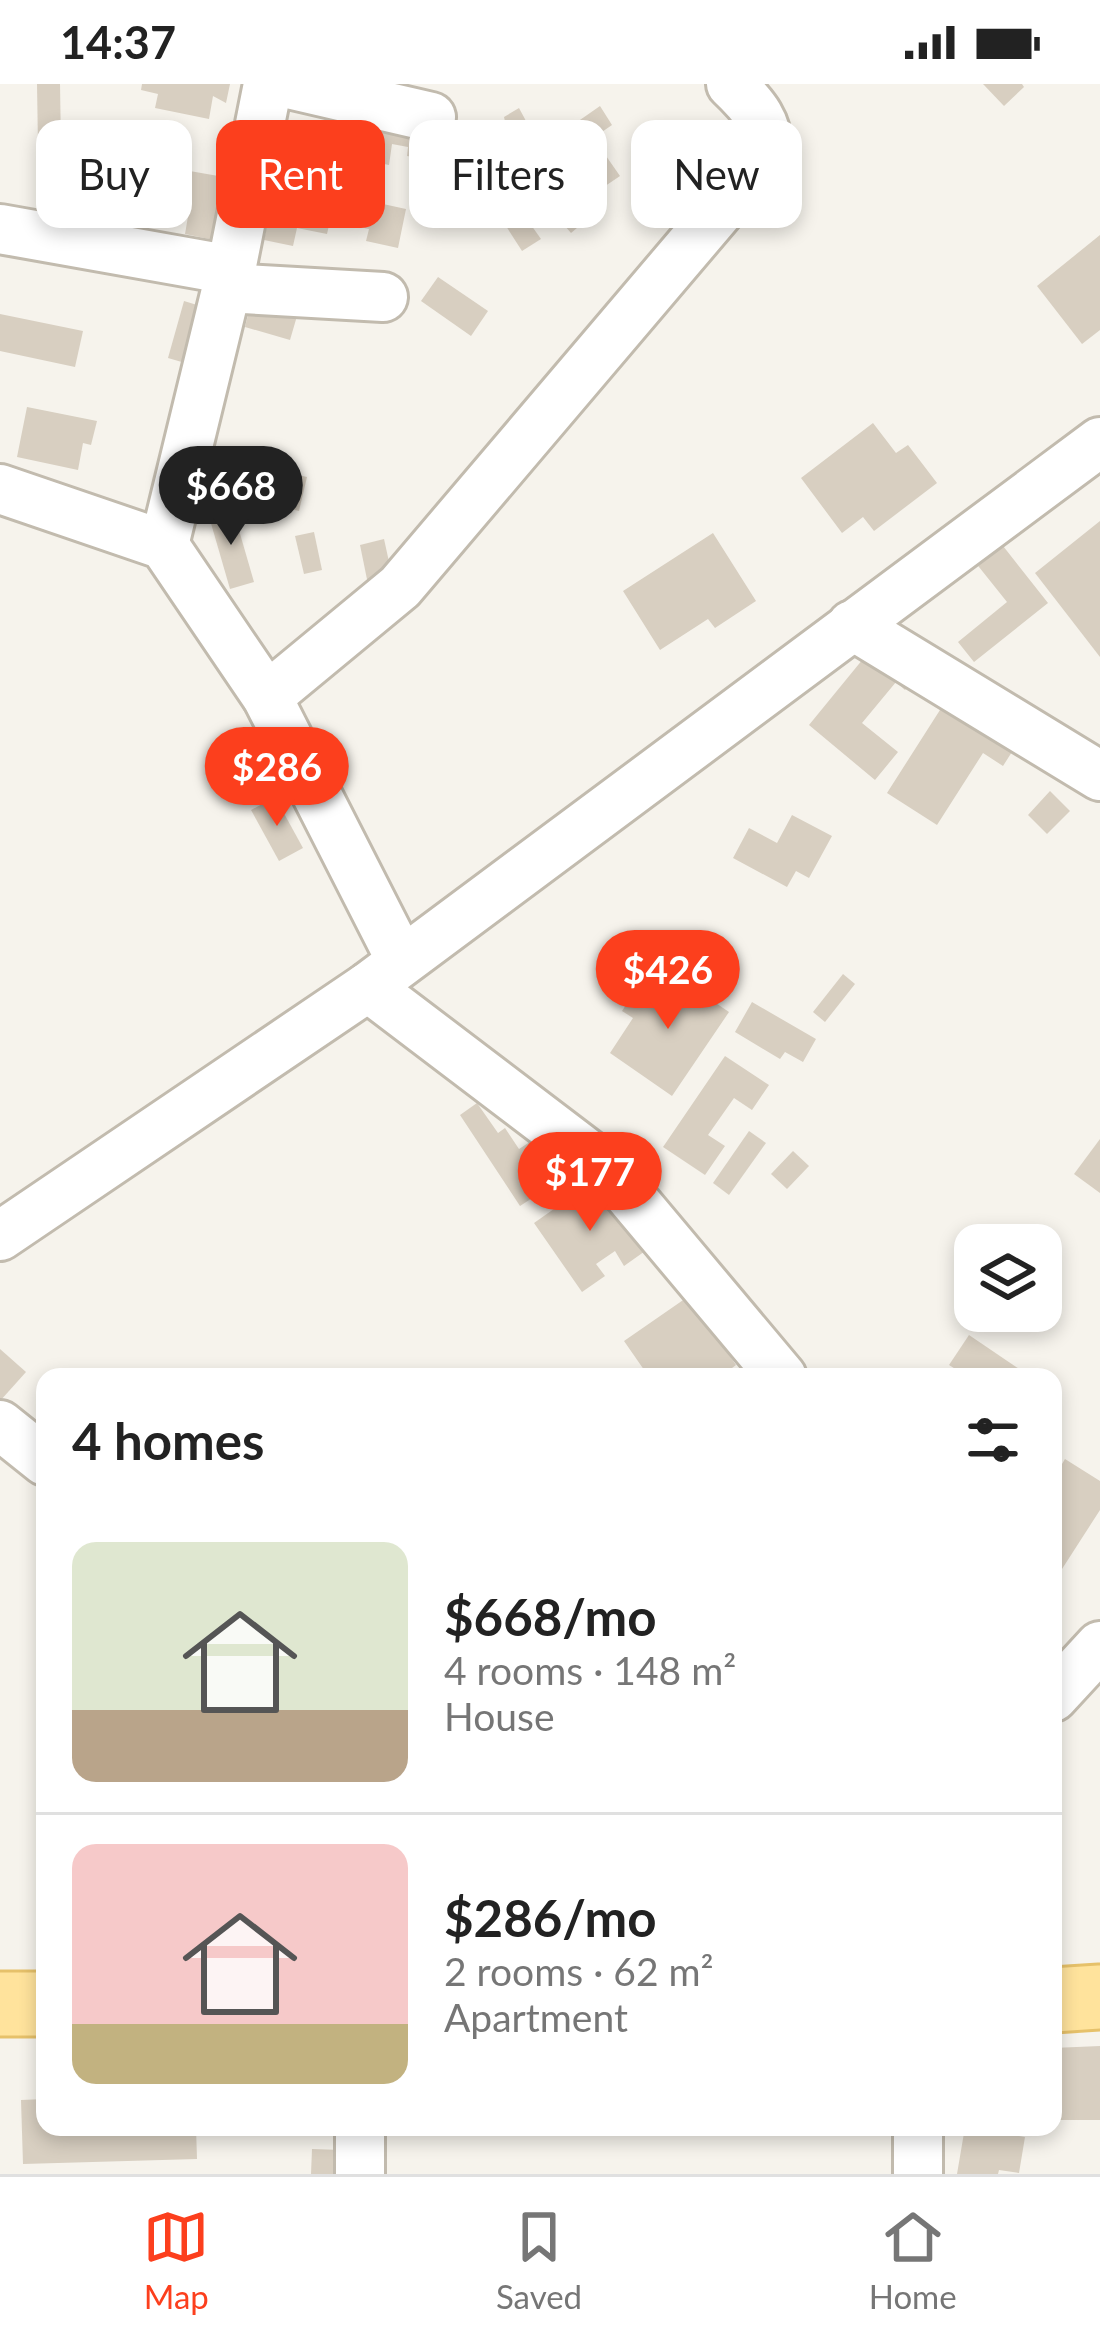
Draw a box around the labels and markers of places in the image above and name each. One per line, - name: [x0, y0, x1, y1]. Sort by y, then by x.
- pin: $668: [160, 446, 302, 548]
- pin: $286: [206, 727, 348, 829]
- pin: $426: [597, 930, 739, 1032]
- pin: $177: [519, 1132, 661, 1234]

